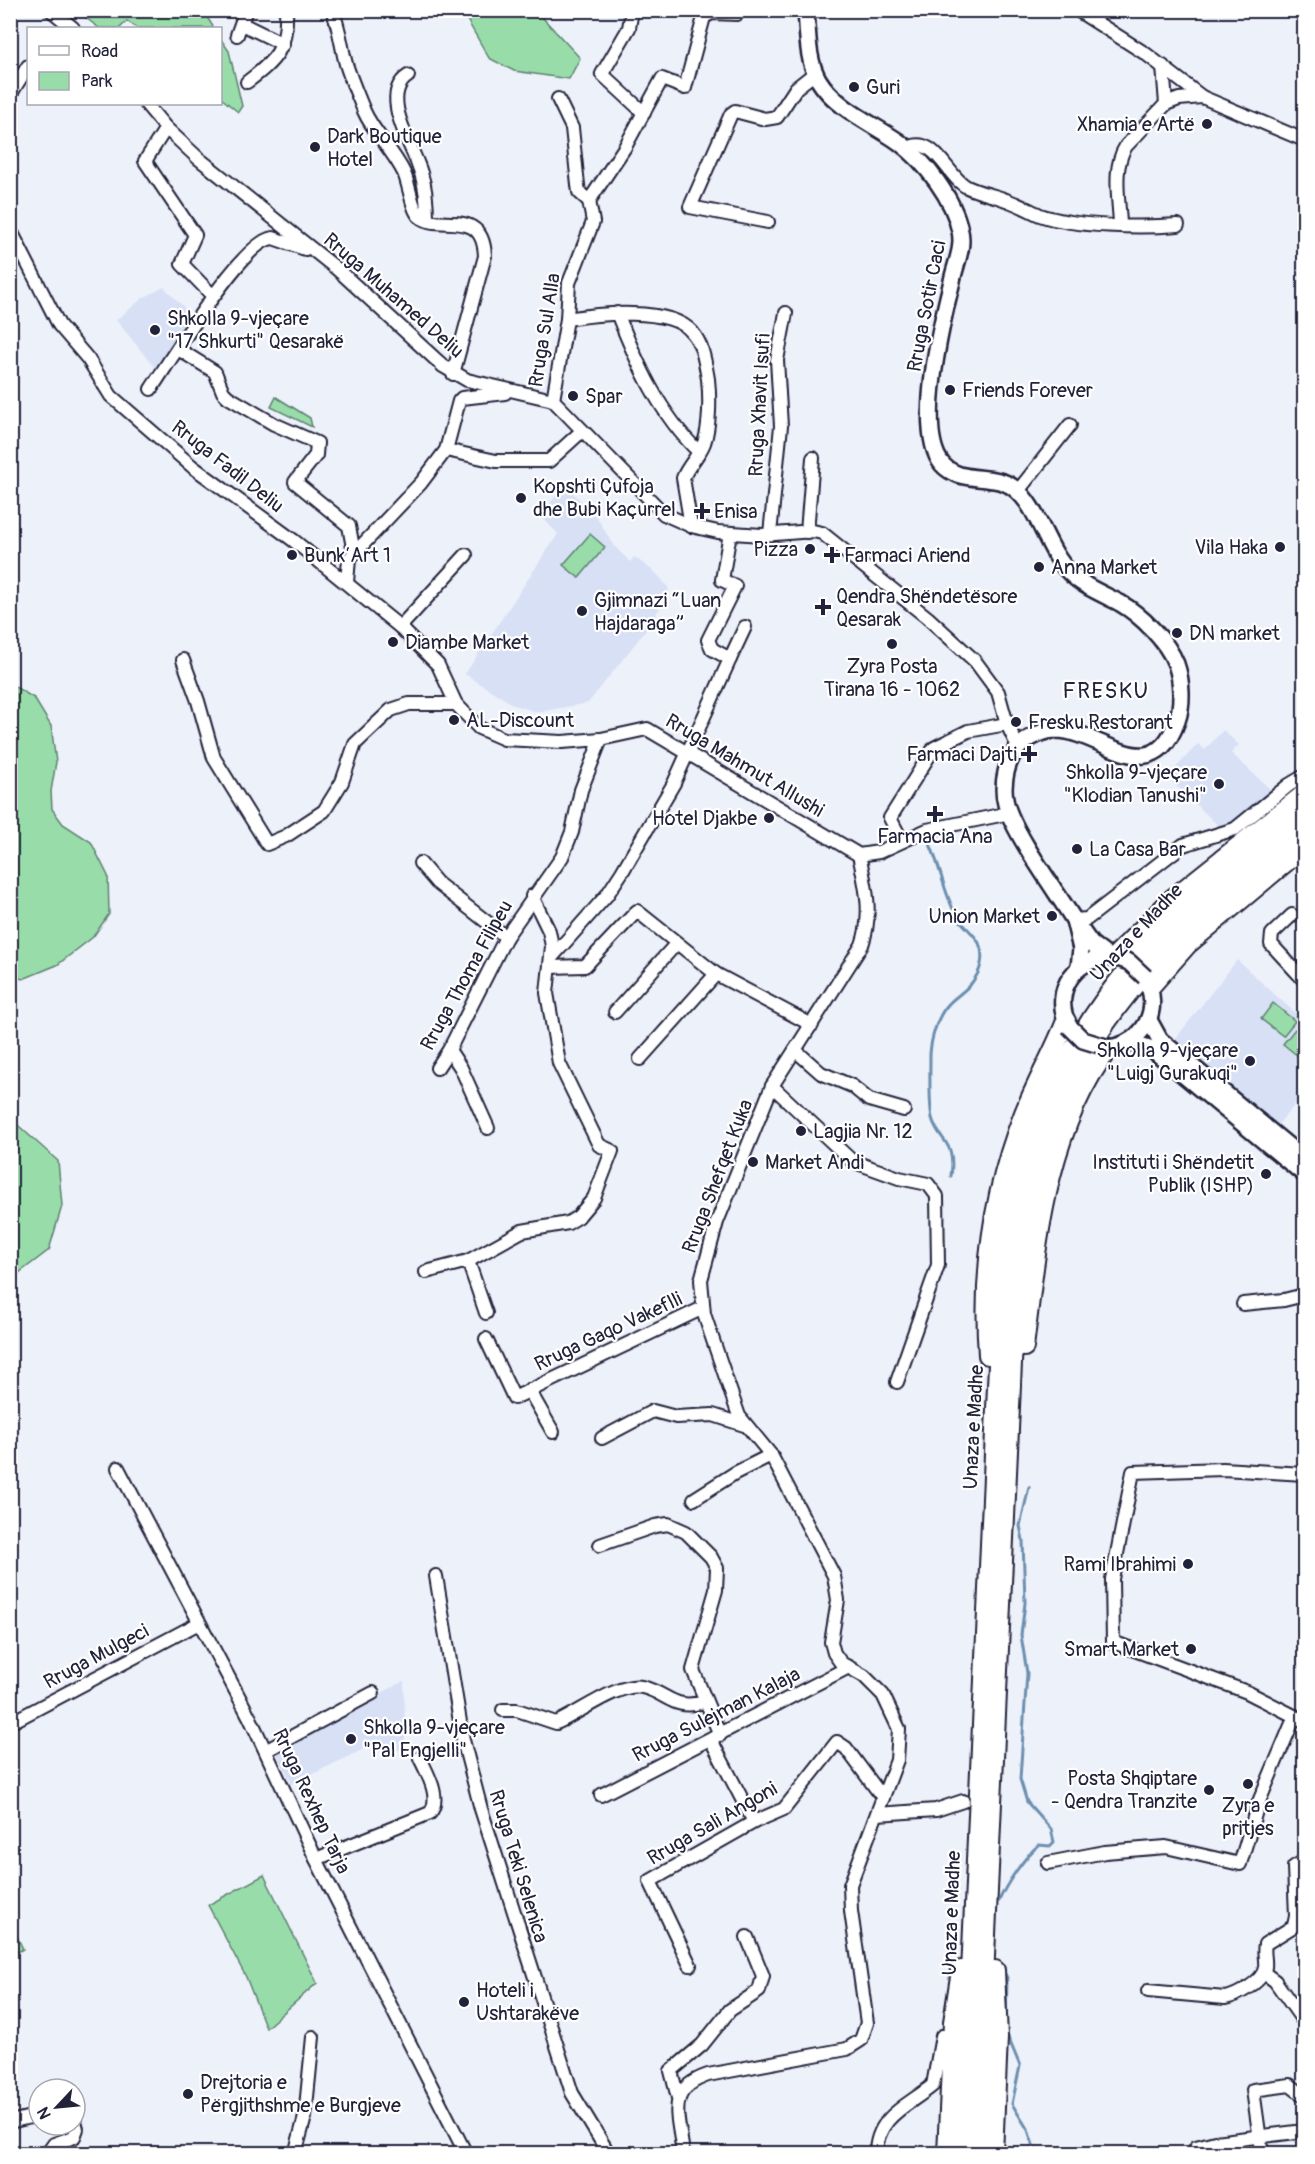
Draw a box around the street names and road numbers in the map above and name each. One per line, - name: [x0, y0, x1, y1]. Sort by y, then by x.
- street label: Rruga Muhamed Deliu: [318, 227, 469, 363]
- street label: Rruga Sotir Caci: [901, 238, 951, 374]
- street label: Rruga Sul Alla: [523, 271, 566, 389]
- street label: Rruga Xhavit Isufi: [743, 332, 776, 477]
- street label: Rruga Fadil Deliu: [166, 415, 289, 518]
- street label: Rruga Mahmut Allushi: [661, 708, 829, 823]
- street label: Unaza e Madhe: [1085, 878, 1188, 987]
- street label: Rruga Thoma Filipeu: [415, 896, 518, 1055]
- street label: Rruga Shefqet Kuka: [677, 1096, 758, 1257]
- street label: Rruga Gaqo Vakeflli: [530, 1286, 686, 1377]
- street label: Unaza e Madhe: [958, 1364, 989, 1490]
- street label: Rruga Mulgeci: [39, 1618, 153, 1695]
- street label: Rruga Sulejman Kalaja: [628, 1661, 804, 1768]
- street label: Rruga Rexhep Tarja: [267, 1725, 356, 1878]
- street label: Rruga Sali Angoni: [643, 1776, 782, 1871]
- street label: Rruga Teki Selenica: [483, 1787, 554, 1946]
- street label: Unaza e Madhe: [937, 1850, 966, 1976]

